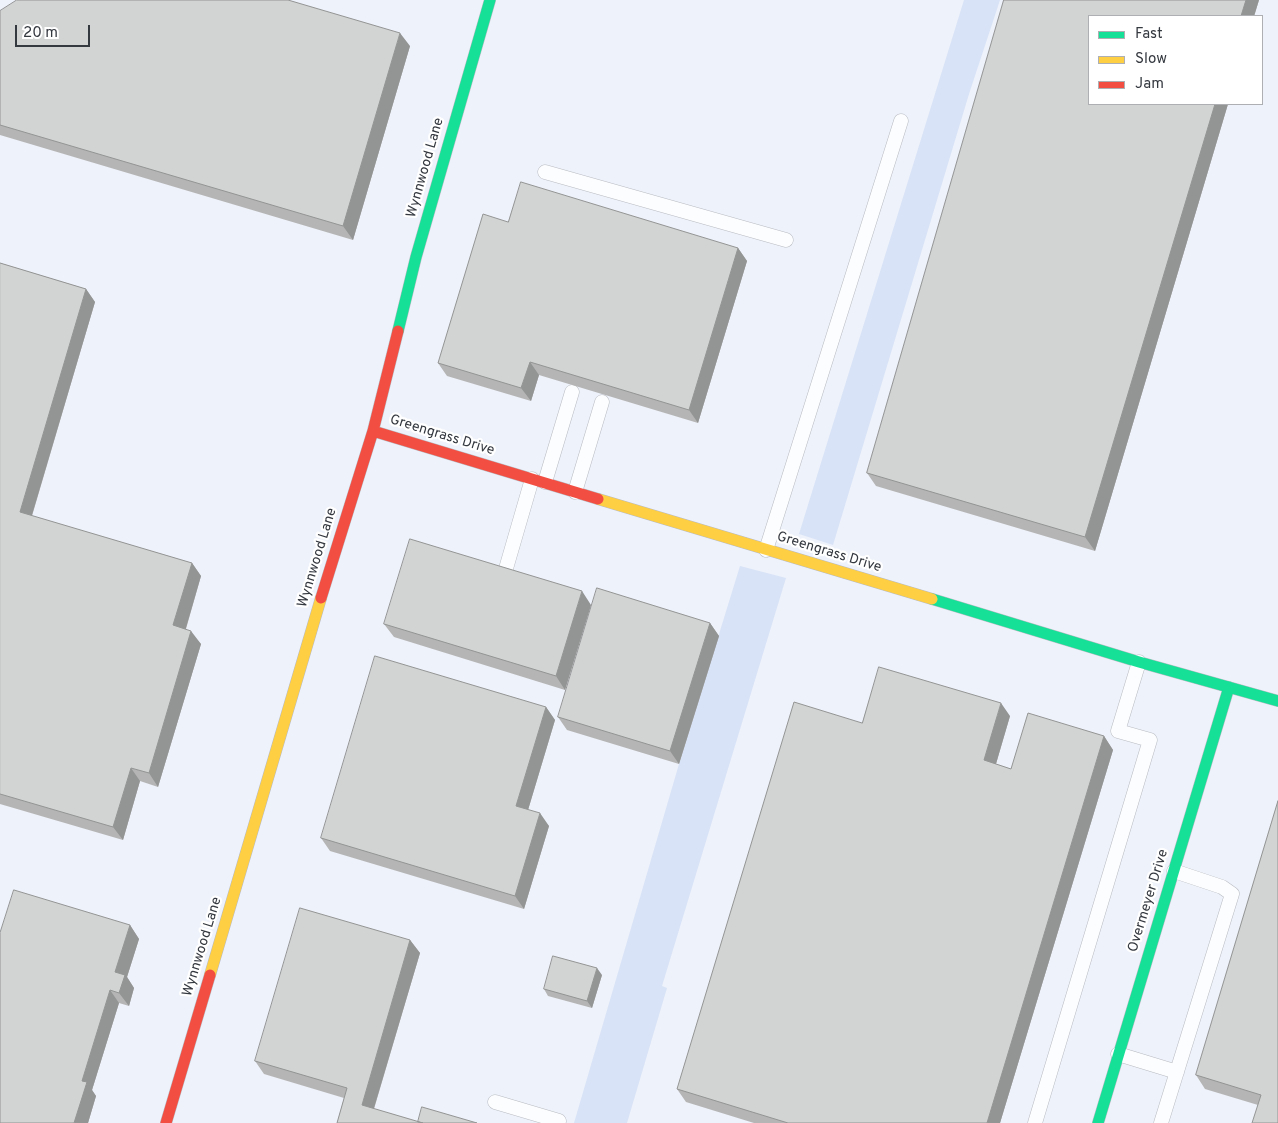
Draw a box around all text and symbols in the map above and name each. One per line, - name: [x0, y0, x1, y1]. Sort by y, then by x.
- scale bar: [18, 15, 92, 47]
- legend: [1088, 15, 1263, 105]
- text: 20 m: [23, 24, 58, 43]
- text: Fast: [1135, 25, 1163, 44]
- text: Slow: [1135, 50, 1167, 69]
- text: Jam: [1135, 75, 1164, 94]
- street label: Wynnwood Lane: [404, 116, 448, 220]
- street label: Greengrass Drive: [388, 412, 496, 460]
- street label: Wynnwood Lane: [295, 506, 341, 610]
- street label: Greengrass Drive: [775, 529, 883, 577]
- street label: Overmeyer Drive: [1125, 848, 1173, 954]
- street label: Wynnwood Lane: [180, 895, 226, 999]

